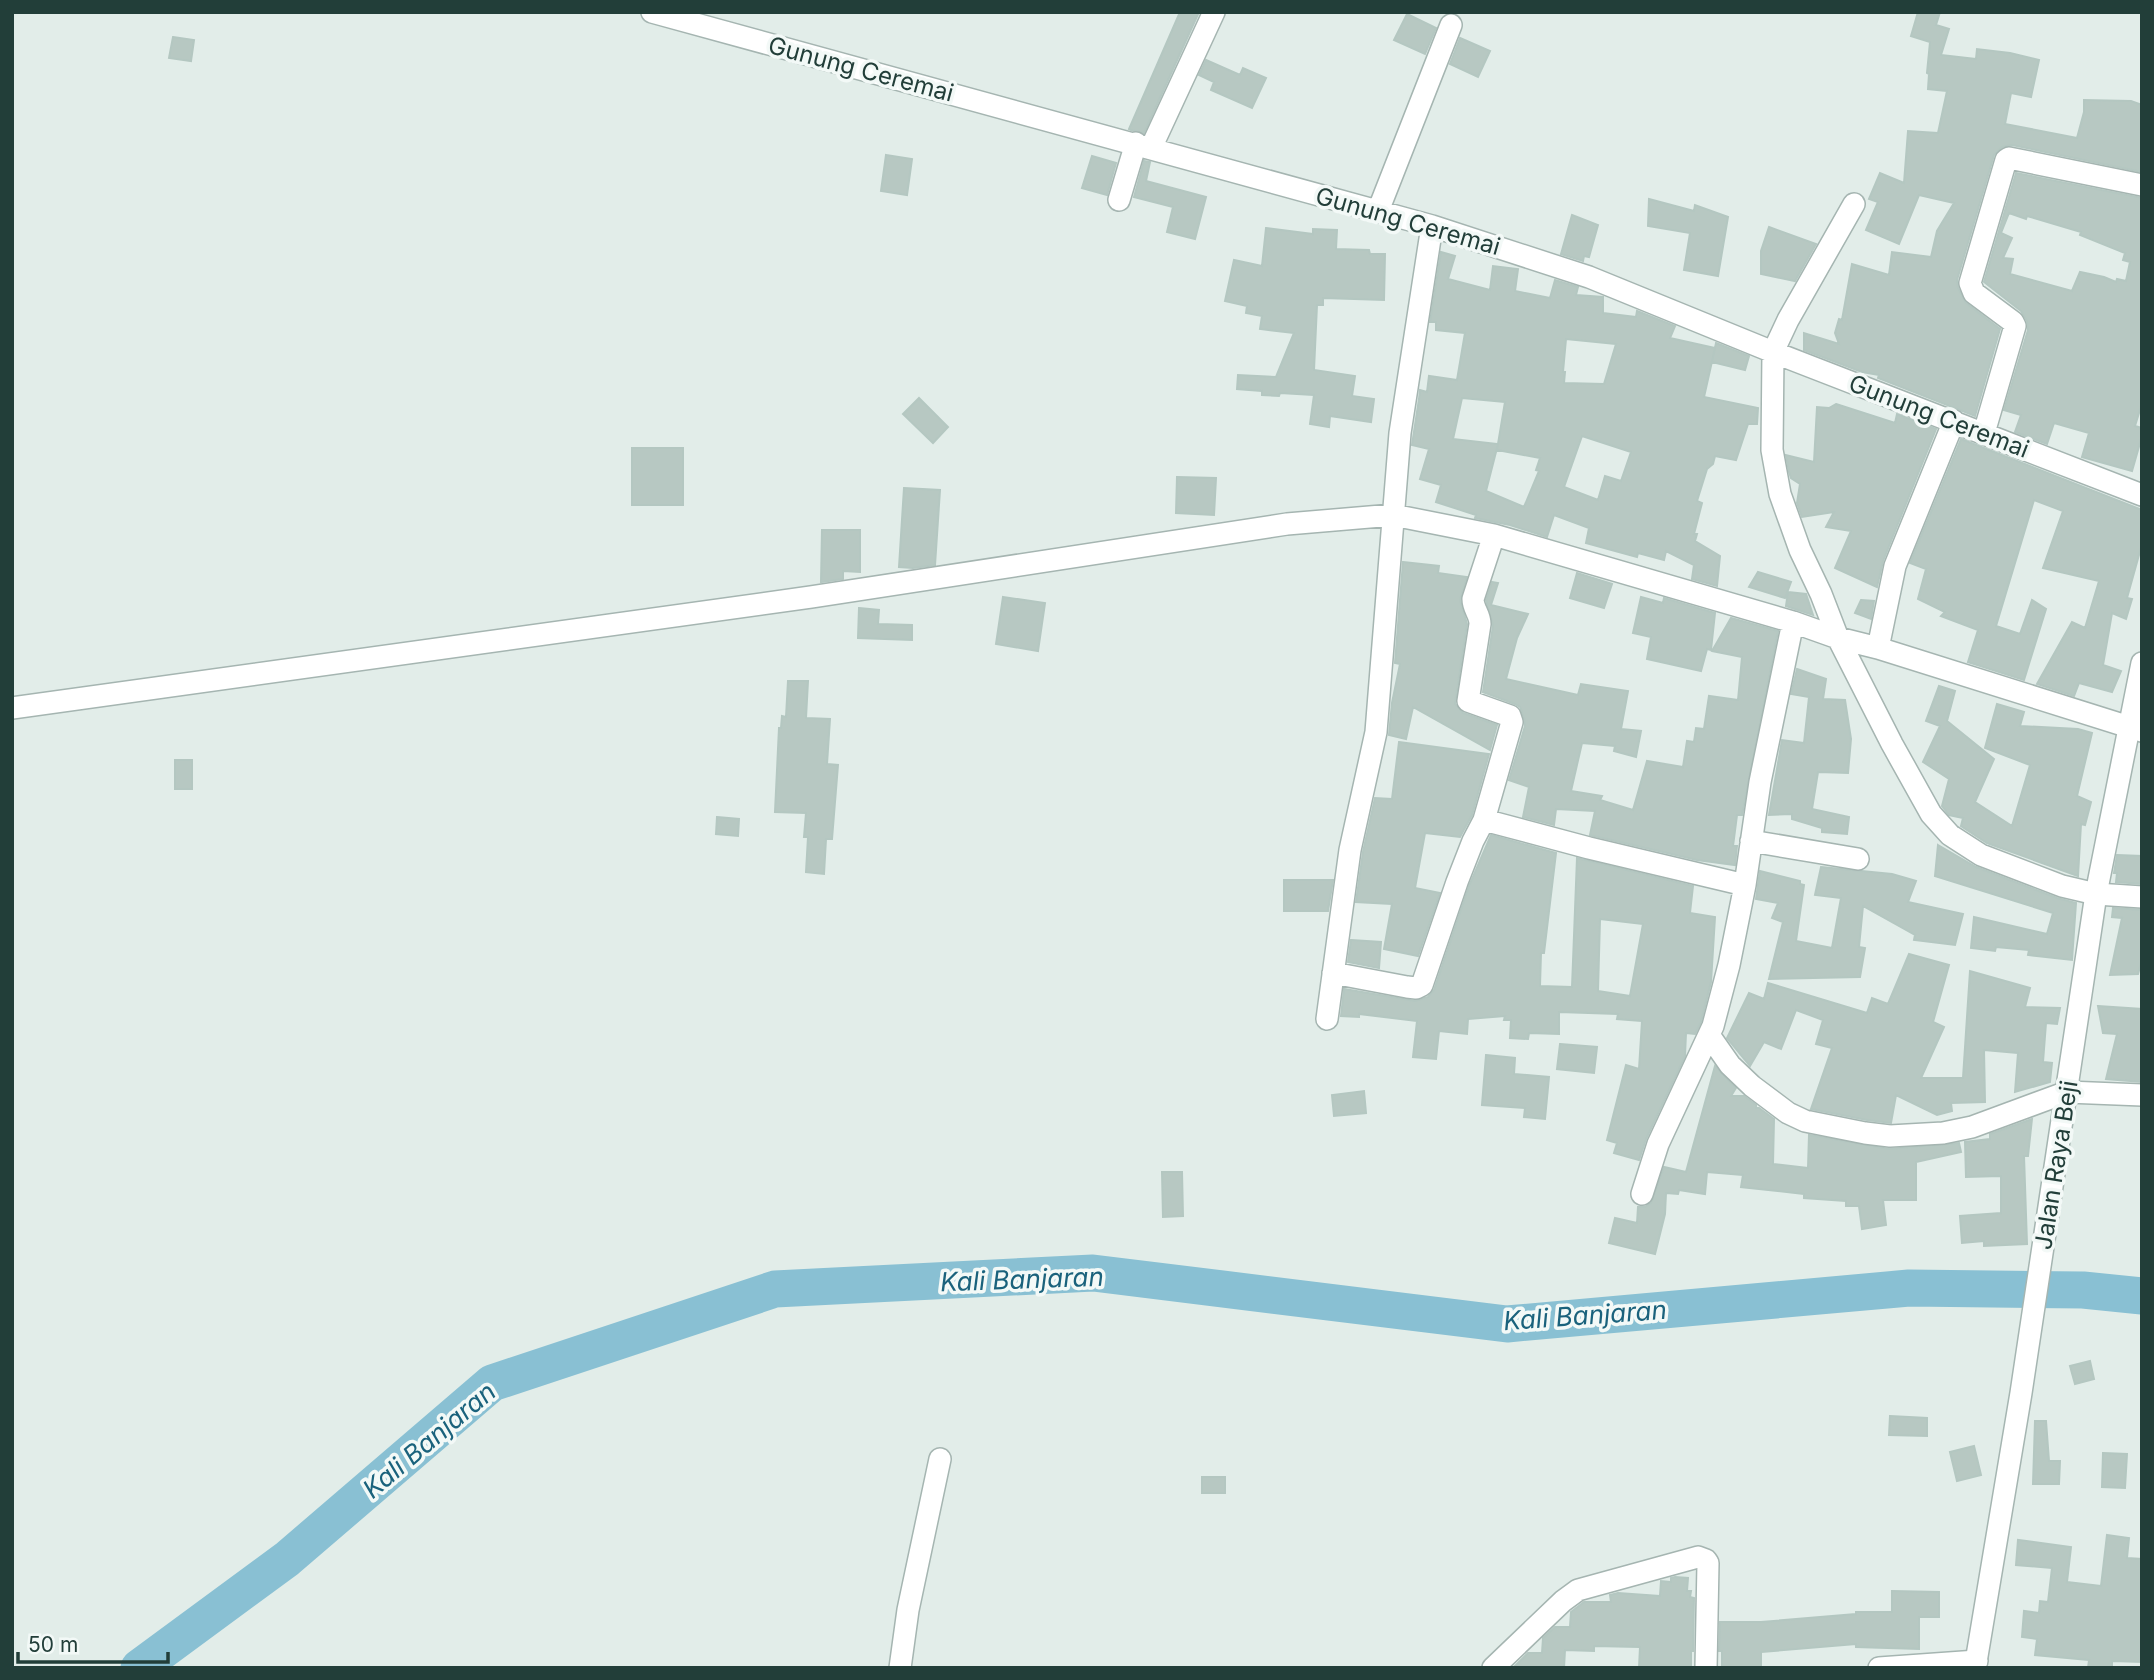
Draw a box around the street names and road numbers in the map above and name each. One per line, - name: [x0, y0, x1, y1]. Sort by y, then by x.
- street label: Gunung Ceremai: [765, 30, 957, 108]
- street label: Gunung Ceremai: [1312, 181, 1504, 261]
- street label: Gunung Ceremai: [1845, 368, 2033, 464]
- street label: Jalan Raya Beji: [2028, 1078, 2084, 1252]

